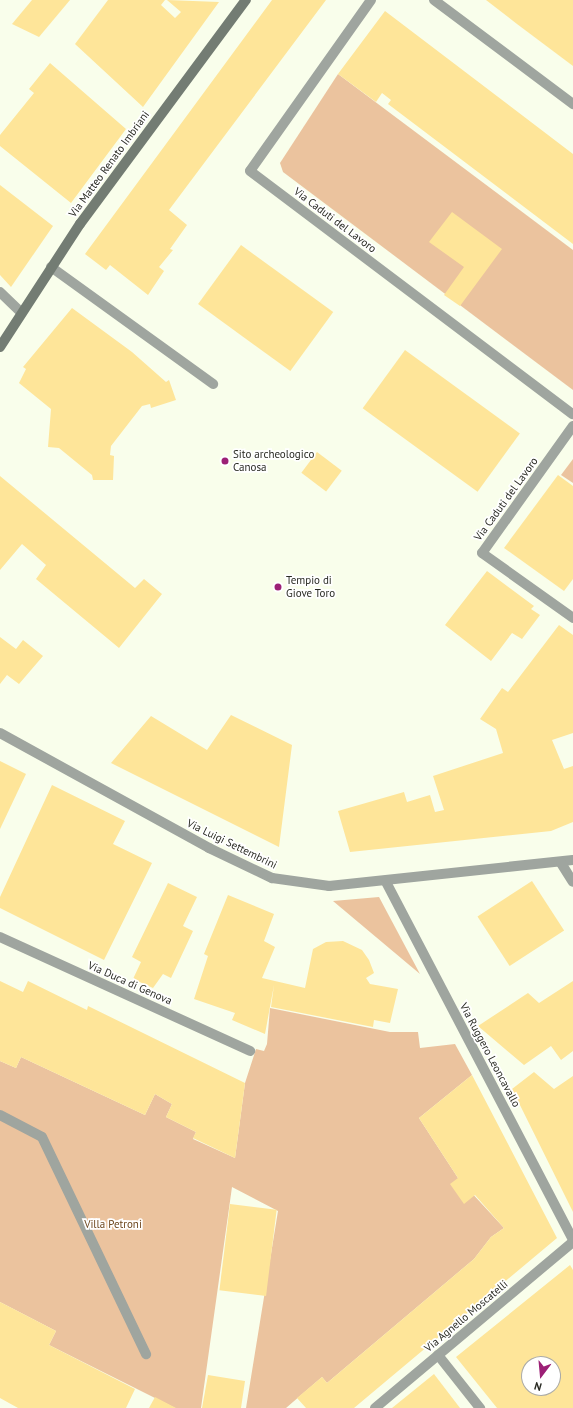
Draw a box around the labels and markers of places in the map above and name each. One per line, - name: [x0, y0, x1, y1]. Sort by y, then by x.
- place label: Sito archeologico Canosa: [233, 448, 314, 474]
- marker: Sito archeologico Canosa: [220, 456, 230, 466]
- place label: Tempio di Giove Toro: [286, 574, 335, 600]
- marker: Tempio di Giove Toro: [273, 582, 283, 592]

